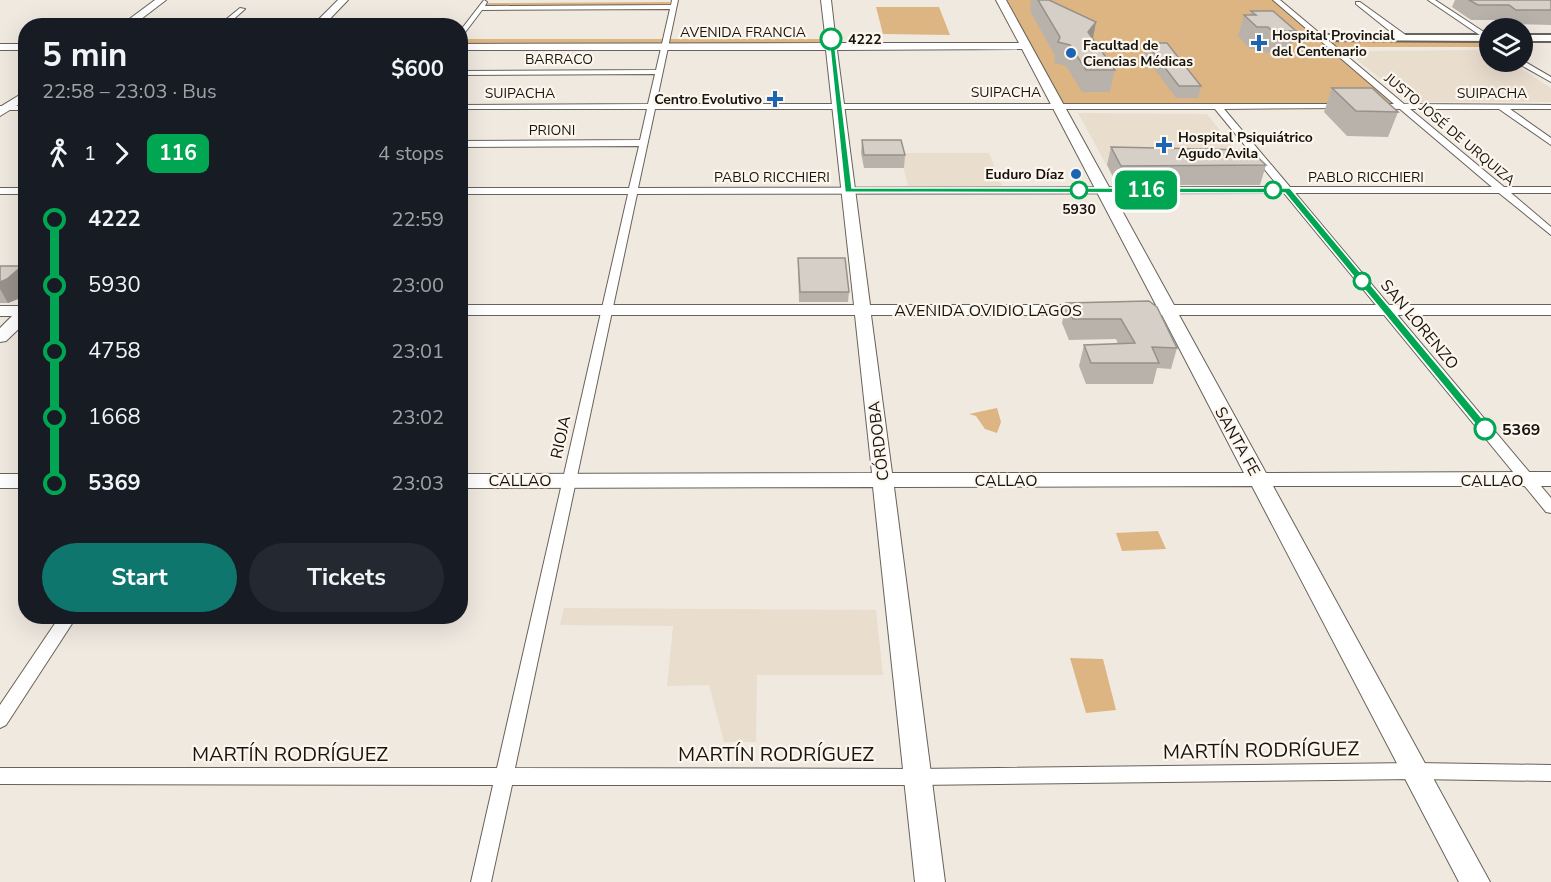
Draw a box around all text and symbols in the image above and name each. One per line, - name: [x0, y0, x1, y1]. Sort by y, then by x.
- map controls: [1479, 18, 1533, 72]
- button: layers: [1479, 18, 1533, 72]
- street label: AVENIDA FRANCIA: [680, 23, 806, 42]
- place label: Hospital Provincial del Centenario: [1272, 26, 1395, 61]
- marker: 4222: [820, 28, 842, 50]
- place label: 4222: [848, 30, 882, 49]
- text: 5 min: [42, 33, 127, 78]
- marker: Hospital Provincial del Centenario: [1250, 34, 1268, 52]
- place label: Facultad de Ciencias Médicas: [1083, 36, 1193, 71]
- marker: Facultad de Ciencias Médicas: [1064, 46, 1078, 60]
- street label: BARRACO: [525, 50, 593, 69]
- text: $600: [391, 54, 444, 84]
- street label: JUSTO JOSÉ DE URQUIZA: [1379, 68, 1519, 190]
- text: 22:58 – 23:03 · Bus: [42, 78, 217, 105]
- street label: SUIPACHA: [971, 83, 1041, 102]
- street label: SUIPACHA: [485, 84, 555, 103]
- street label: SUIPACHA: [1457, 84, 1527, 103]
- place label: Centro Evolutivo: [654, 90, 762, 109]
- marker: Centro Evolutivo: [766, 90, 784, 108]
- street label: PRIONI: [529, 121, 575, 140]
- place label: Hospital Psiquiátrico Agudo Avila: [1178, 128, 1313, 163]
- marker: Hospital Psiquiátrico Agudo Avila: [1155, 136, 1173, 154]
- icon: walk: [42, 137, 75, 170]
- icon: forward: [105, 137, 138, 170]
- text: 116: [159, 139, 197, 167]
- text: 1: [84, 140, 96, 167]
- text: 4 stops: [378, 140, 444, 167]
- place label: Euduro Díaz: [985, 165, 1064, 184]
- marker: Euduro Díaz: [1069, 167, 1083, 181]
- street label: PABLO RICCHIERI: [714, 168, 830, 187]
- street label: PABLO RICCHIERI: [1308, 168, 1424, 187]
- line badge: 116: [1112, 170, 1180, 210]
- text: 116: [1127, 176, 1165, 204]
- marker: 5930: [1070, 181, 1088, 199]
- unlabelled marker: [1264, 181, 1282, 199]
- place label: 5930: [1062, 200, 1096, 219]
- text: 4222: [88, 204, 141, 234]
- text: 22:59: [391, 206, 444, 233]
- text: 5930: [88, 270, 141, 300]
- text: 23:00: [391, 272, 444, 299]
- unlabelled marker: [1353, 272, 1371, 290]
- street label: SAN LORENZO: [1375, 275, 1463, 374]
- street label: AVENIDA OVIDIO LAGOS: [894, 300, 1082, 322]
- text: 4758: [88, 336, 141, 366]
- text: 23:01: [391, 338, 444, 365]
- street label: CÓRDOBA: [863, 400, 895, 482]
- text: 1668: [88, 402, 141, 432]
- street label: SANTA FE: [1209, 403, 1265, 480]
- text: 23:02: [391, 404, 444, 431]
- street label: RIOJA: [546, 413, 576, 461]
- marker: 5369: [1474, 418, 1496, 440]
- place label: 5369: [1502, 419, 1540, 441]
- text: 5369: [88, 468, 141, 498]
- text: 23:03: [391, 470, 444, 497]
- street label: CALLAO: [489, 470, 551, 492]
- street label: CALLAO: [975, 470, 1037, 492]
- street label: CALLAO: [1461, 470, 1523, 492]
- button: Start: [42, 543, 237, 612]
- button: Tickets: [249, 543, 444, 612]
- street label: MARTÍN RODRÍGUEZ: [1163, 735, 1360, 766]
- street label: MARTÍN RODRÍGUEZ: [192, 741, 388, 768]
- street label: MARTÍN RODRÍGUEZ: [678, 741, 874, 768]

